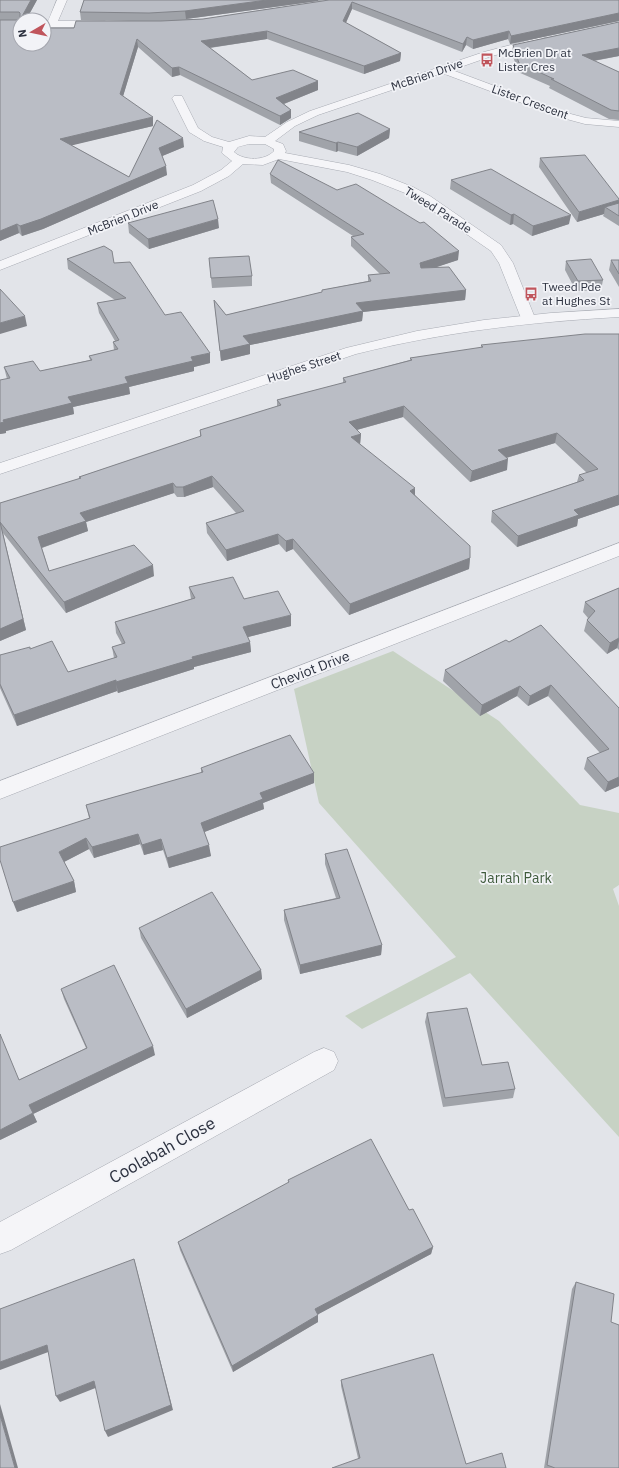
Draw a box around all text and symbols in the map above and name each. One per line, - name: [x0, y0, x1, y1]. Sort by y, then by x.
- north arrow: [12, 12, 52, 52]
- text: N: [15, 29, 30, 39]
- place label: McBrien Dr at Lister Cres: [498, 45, 571, 74]
- bus stop icon: McBrien Dr at Lister Cres: [479, 52, 495, 68]
- street label: McBrien Drive: [389, 55, 465, 94]
- street label: Lister Crescent: [490, 81, 571, 122]
- street label: Tweed Parade: [402, 183, 475, 236]
- street label: McBrien Drive: [85, 196, 161, 239]
- place label: Tweed Pde at Hughes St: [542, 279, 610, 308]
- bus stop icon: Tweed Pde at Hughes St: [523, 286, 539, 302]
- street label: Hughes Street: [265, 348, 343, 385]
- street label: Cheviot Drive: [268, 647, 352, 693]
- park label: Jarrah Park: [480, 869, 553, 887]
- street label: Coolabah Close: [105, 1112, 219, 1188]

